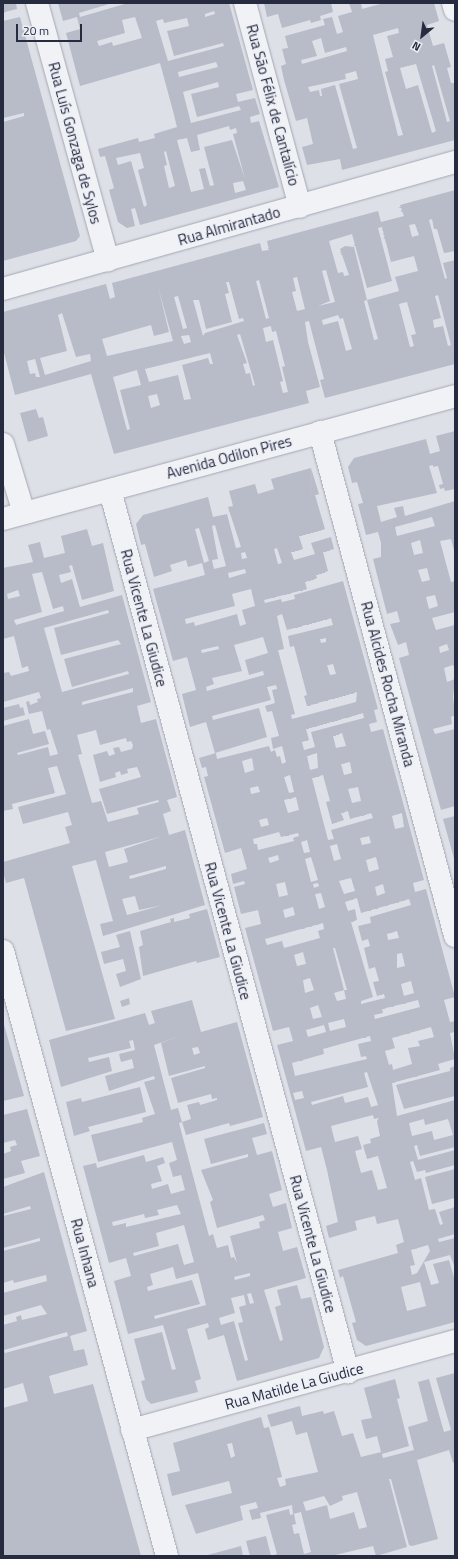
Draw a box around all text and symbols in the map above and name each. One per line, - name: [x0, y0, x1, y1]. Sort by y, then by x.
- scale bar: [18, 16, 84, 42]
- north arrow: [402, 16, 442, 56]
- text: 20 m: [23, 21, 49, 40]
- street label: Rua São Félix de Cantalício: [243, 22, 303, 188]
- text: N: [409, 38, 423, 55]
- street label: Rua Luís Gonzaga de Sylos: [45, 60, 105, 226]
- street label: Rua Almirantado: [176, 203, 282, 249]
- street label: Avenida Odilon Pires: [164, 432, 294, 482]
- street label: Rua Vicente La Giudice: [117, 547, 171, 689]
- street label: Rua Alcides Rocha Miranda: [357, 599, 419, 769]
- street label: Rua Vicente La Giudice: [201, 860, 255, 1002]
- street label: Rua Vicente La Giudice: [286, 1173, 340, 1315]
- street label: Rua Inhana: [67, 1216, 103, 1290]
- street label: Rua Matilde La Giudice: [223, 1359, 365, 1413]

